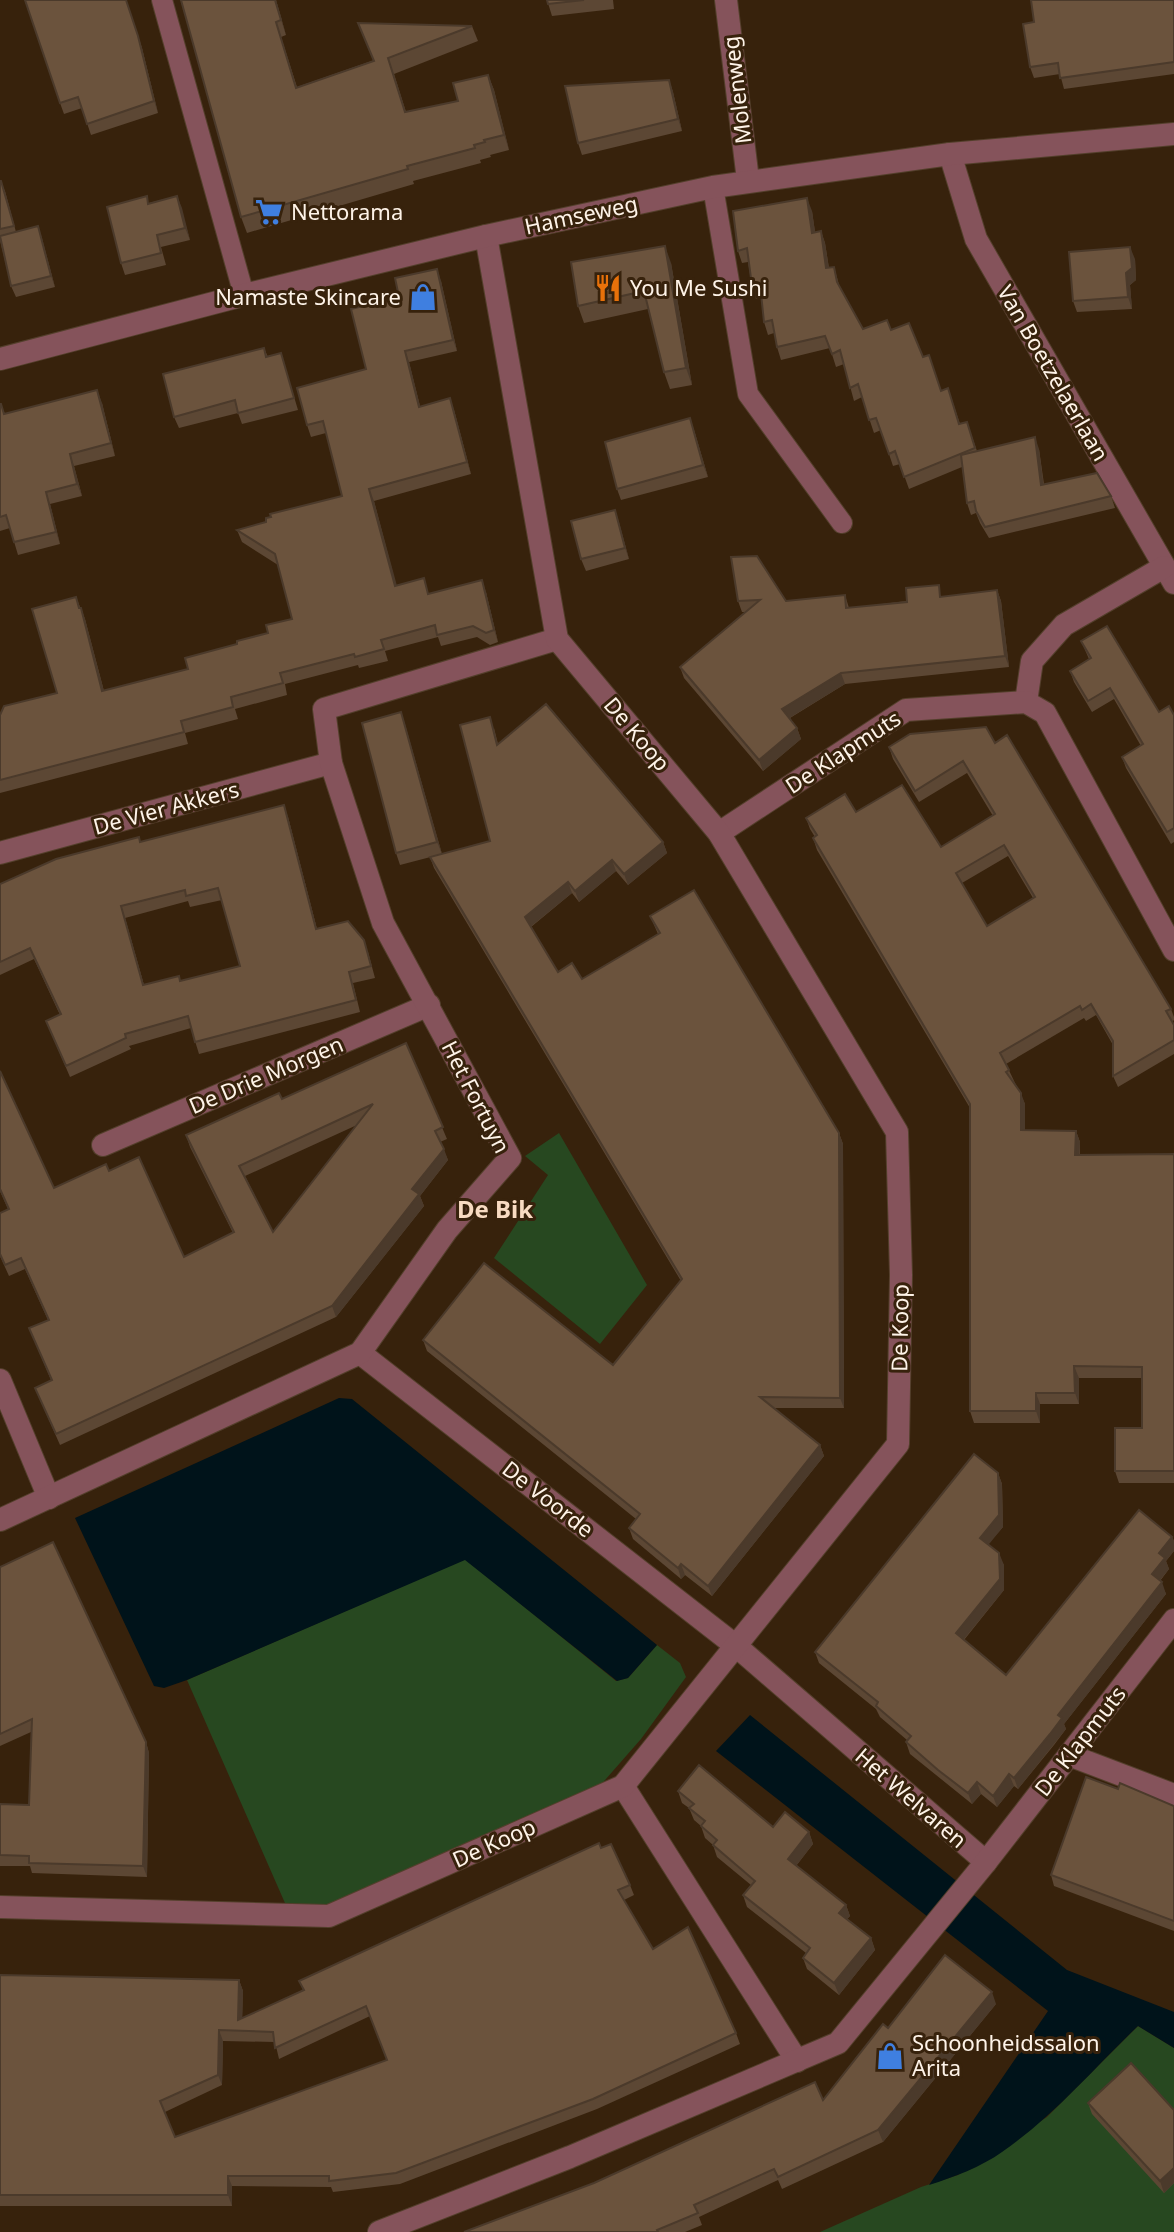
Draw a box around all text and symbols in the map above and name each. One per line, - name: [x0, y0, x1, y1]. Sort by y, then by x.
- street label: Molenweg: [715, 35, 757, 146]
- street label: Hamseweg: [521, 187, 640, 241]
- place label: Nettorama: [291, 196, 403, 226]
- supermarket icon: Nettorama: [254, 197, 284, 227]
- place label: You Me Sushi: [630, 272, 768, 302]
- restaurant icon: You Me Sushi: [593, 273, 623, 303]
- street label: Van Boetzelaerlaan: [991, 279, 1117, 466]
- place label: Namaste Skincare: [215, 281, 401, 311]
- shop icon: Namaste Skincare: [408, 282, 438, 312]
- street label: De Koop: [598, 690, 678, 777]
- street label: De Klapmuts: [779, 703, 906, 800]
- street label: De Vier Akkers: [89, 773, 242, 841]
- street label: De Drie Morgen: [184, 1028, 347, 1120]
- street label: Het Fortuyn: [436, 1035, 518, 1158]
- district label: De Bik: [457, 1192, 533, 1225]
- street label: De Koop: [883, 1284, 915, 1372]
- street label: De Voorde: [497, 1453, 600, 1543]
- street label: De Klapmuts: [1027, 1679, 1132, 1802]
- street label: Het Welvaren: [849, 1740, 974, 1854]
- street label: De Koop: [447, 1810, 540, 1874]
- place label: Schoonheidssalon Arita: [912, 2027, 1100, 2082]
- shop icon: Schoonheidssalon Arita: [875, 2041, 905, 2071]

